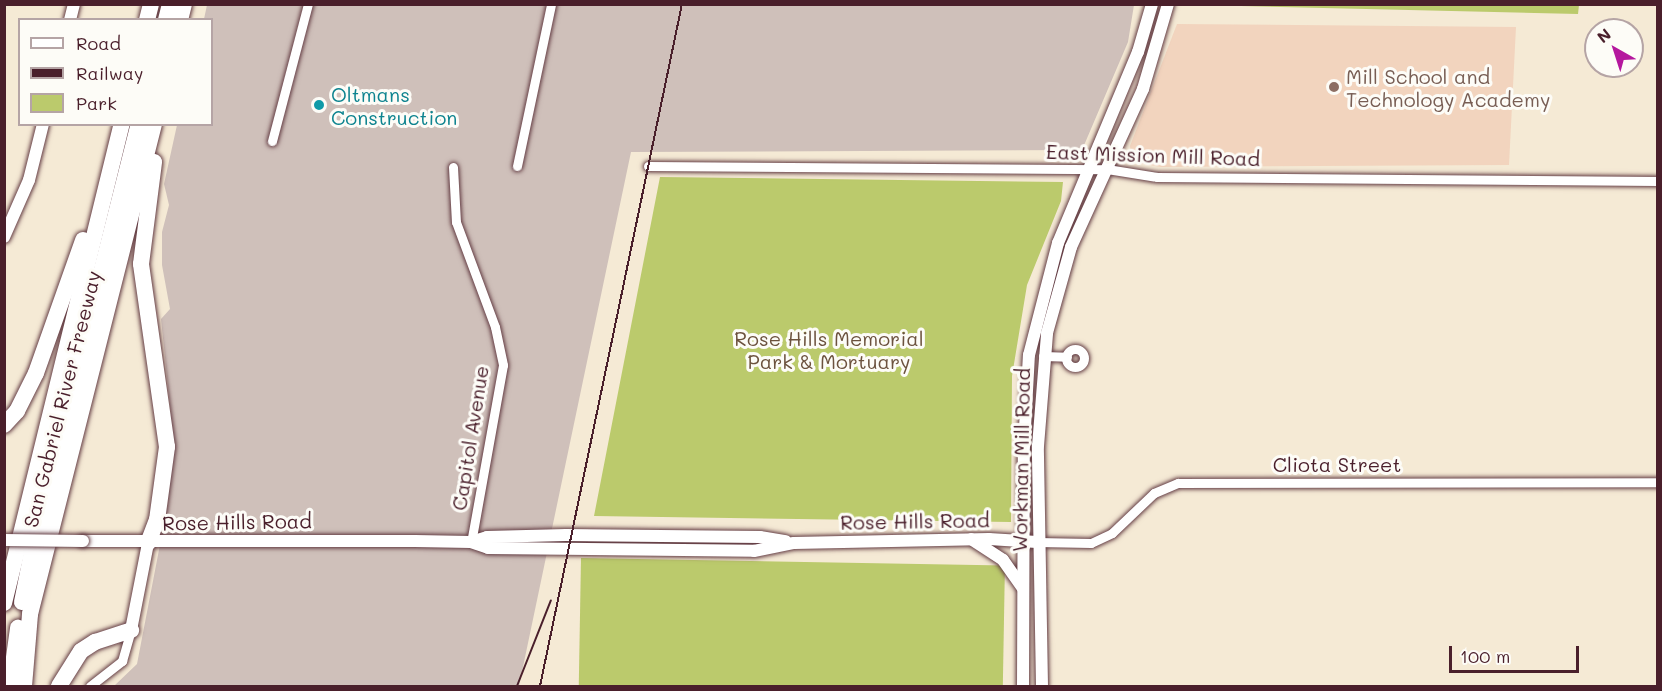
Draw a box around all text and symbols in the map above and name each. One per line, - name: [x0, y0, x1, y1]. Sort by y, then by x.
- legend: [18, 18, 213, 126]
- north arrow: [1584, 18, 1644, 78]
- text: N: [1592, 23, 1615, 47]
- text: Road: [76, 31, 121, 55]
- text: Railway: [76, 61, 143, 85]
- place label: Mill School and Technology Academy: [1346, 64, 1550, 111]
- marker: Mill School and Technology Academy: [1327, 80, 1341, 94]
- place label: Oltmans Construction: [331, 82, 457, 129]
- text: Park: [76, 91, 117, 115]
- marker: Oltmans Construction: [312, 98, 326, 112]
- street label: East Mission Mill Road: [1046, 139, 1260, 171]
- street label: San Gabriel River Freeway: [18, 268, 106, 530]
- park label: Rose Hills Memorial Park & Mortuary: [734, 326, 924, 373]
- street label: Capitol Avenue: [447, 364, 493, 512]
- street label: Workman Mill Road: [1007, 368, 1035, 552]
- street label: Cliota Street: [1273, 452, 1401, 476]
- street label: Rose Hills Road: [840, 508, 990, 534]
- street label: Rose Hills Road: [162, 509, 312, 535]
- scale bar: [1452, 634, 1582, 672]
- text: 100 m: [1460, 644, 1510, 668]

